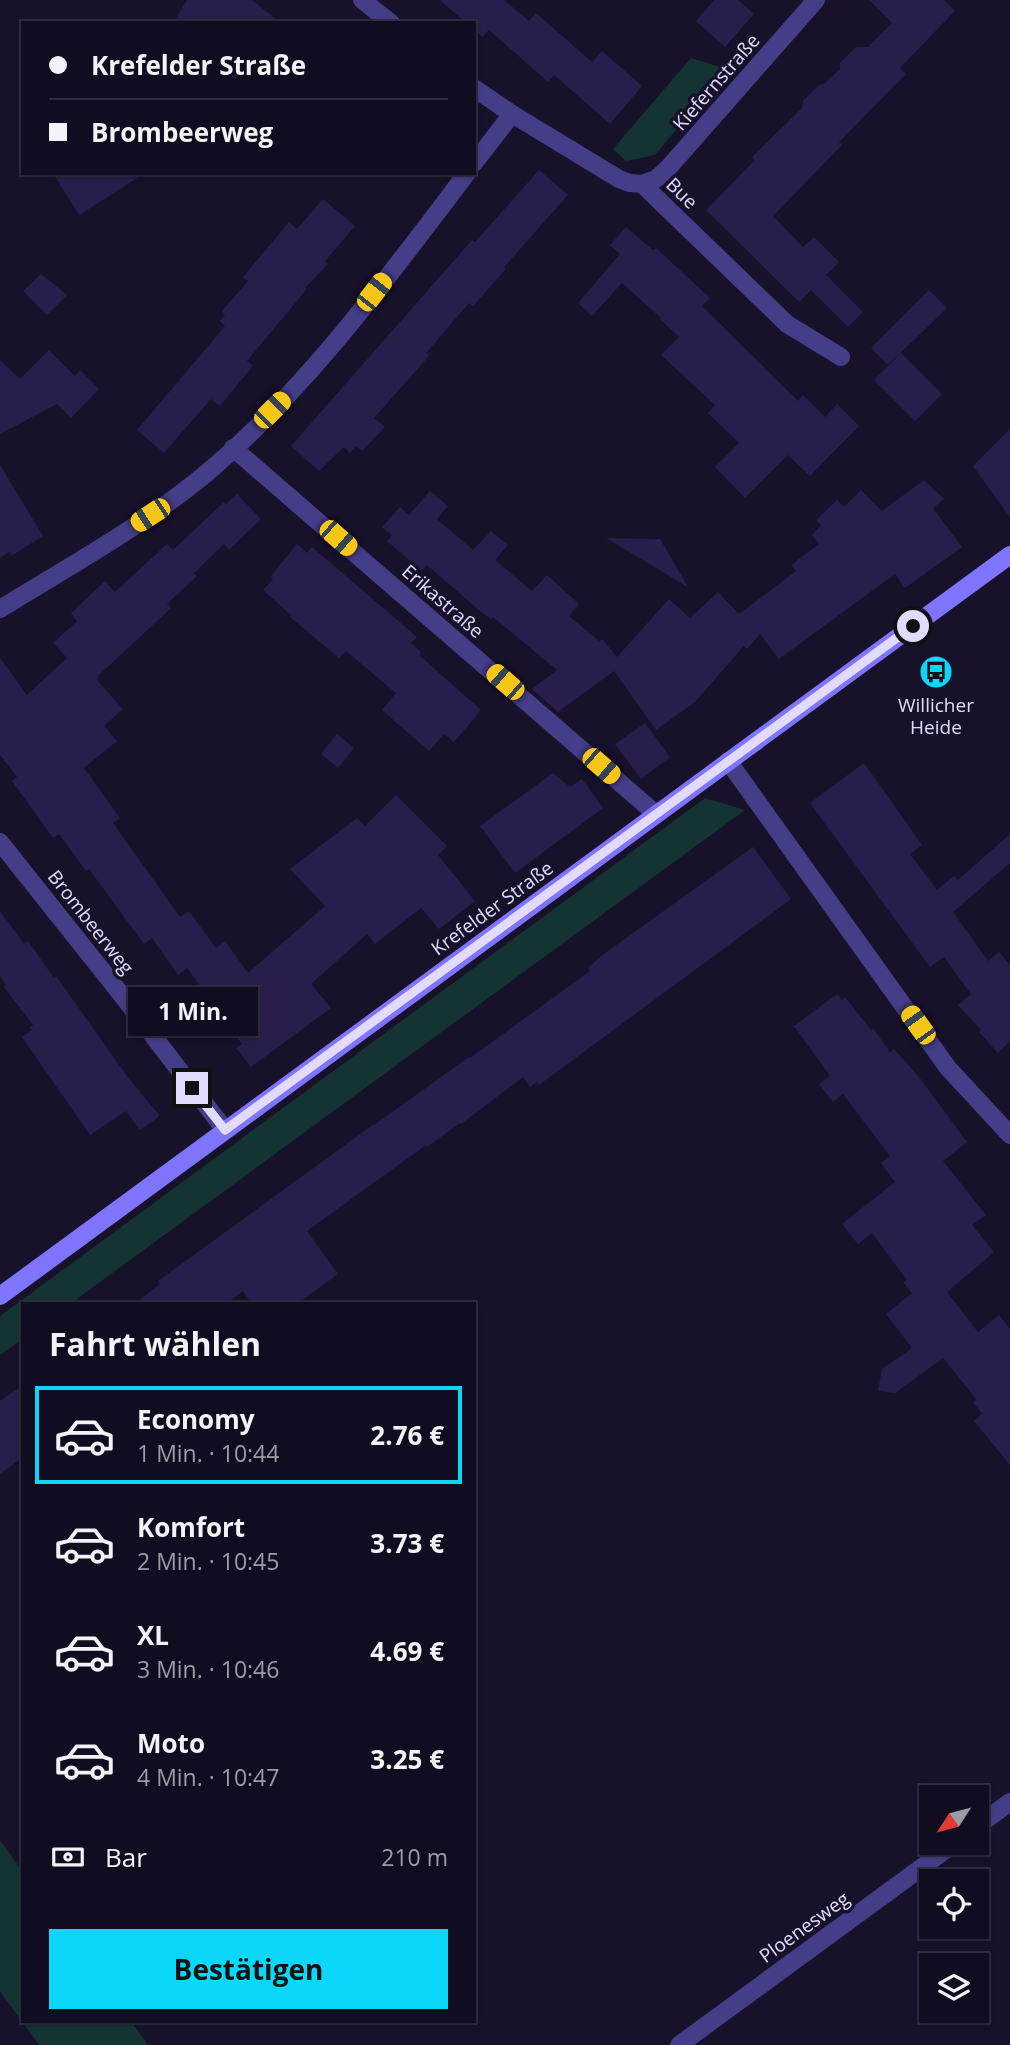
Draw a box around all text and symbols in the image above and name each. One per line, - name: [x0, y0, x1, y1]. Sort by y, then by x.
- street label: Kiefernstraße: [667, 28, 765, 136]
- text: Krefelder Straße: [91, 47, 306, 83]
- text: Brombeerweg: [91, 114, 273, 150]
- street label: Bue: [661, 172, 703, 214]
- car: [353, 269, 396, 315]
- car: [250, 388, 295, 432]
- car: [127, 495, 174, 535]
- car: [316, 516, 361, 560]
- street label: Erikastraße: [397, 558, 489, 644]
- route start: [897, 610, 929, 642]
- bus stop icon: Willicher Heide: [917, 653, 955, 691]
- car: [483, 660, 528, 704]
- place label: Willicher Heide: [898, 692, 974, 740]
- car: [579, 744, 624, 788]
- street label: Krefelder Straße: [426, 855, 558, 961]
- street label: Brombeerweg: [42, 865, 140, 979]
- callout: 1 Min.: [127, 986, 257, 1036]
- text: 1 Min.: [158, 995, 228, 1027]
- car: [898, 1002, 939, 1048]
- route end: [176, 1072, 208, 1104]
- text: Fahrt wählen: [49, 1322, 261, 1365]
- text: Economy: [137, 1401, 255, 1437]
- icon: car: [53, 1404, 116, 1467]
- text: 2.76 €: [370, 1417, 444, 1453]
- text: 1 Min. · 10:44: [137, 1437, 279, 1469]
- text: Komfort: [137, 1509, 245, 1545]
- icon: car: [53, 1512, 116, 1575]
- text: 3.73 €: [370, 1525, 444, 1561]
- text: 2 Min. · 10:45: [137, 1545, 279, 1577]
- text: XL: [137, 1617, 169, 1653]
- icon: car: [53, 1620, 116, 1683]
- text: 4.69 €: [370, 1633, 444, 1669]
- text: 3 Min. · 10:46: [137, 1653, 279, 1685]
- text: Moto: [137, 1725, 205, 1761]
- icon: car: [53, 1728, 116, 1791]
- text: 3.25 €: [370, 1741, 444, 1777]
- text: 4 Min. · 10:47: [137, 1761, 279, 1793]
- north arrow: [919, 1785, 989, 1855]
- map controls: [919, 1785, 989, 2023]
- icon: cash: [49, 1838, 87, 1876]
- text: Bar: [105, 1839, 147, 1875]
- text: 210 m: [381, 1841, 448, 1873]
- button: locate: [919, 1869, 989, 1939]
- street label: Ploenesweg: [754, 1886, 854, 1968]
- button: Bestätigen: [49, 1929, 448, 2009]
- button: layers: [919, 1953, 989, 2023]

